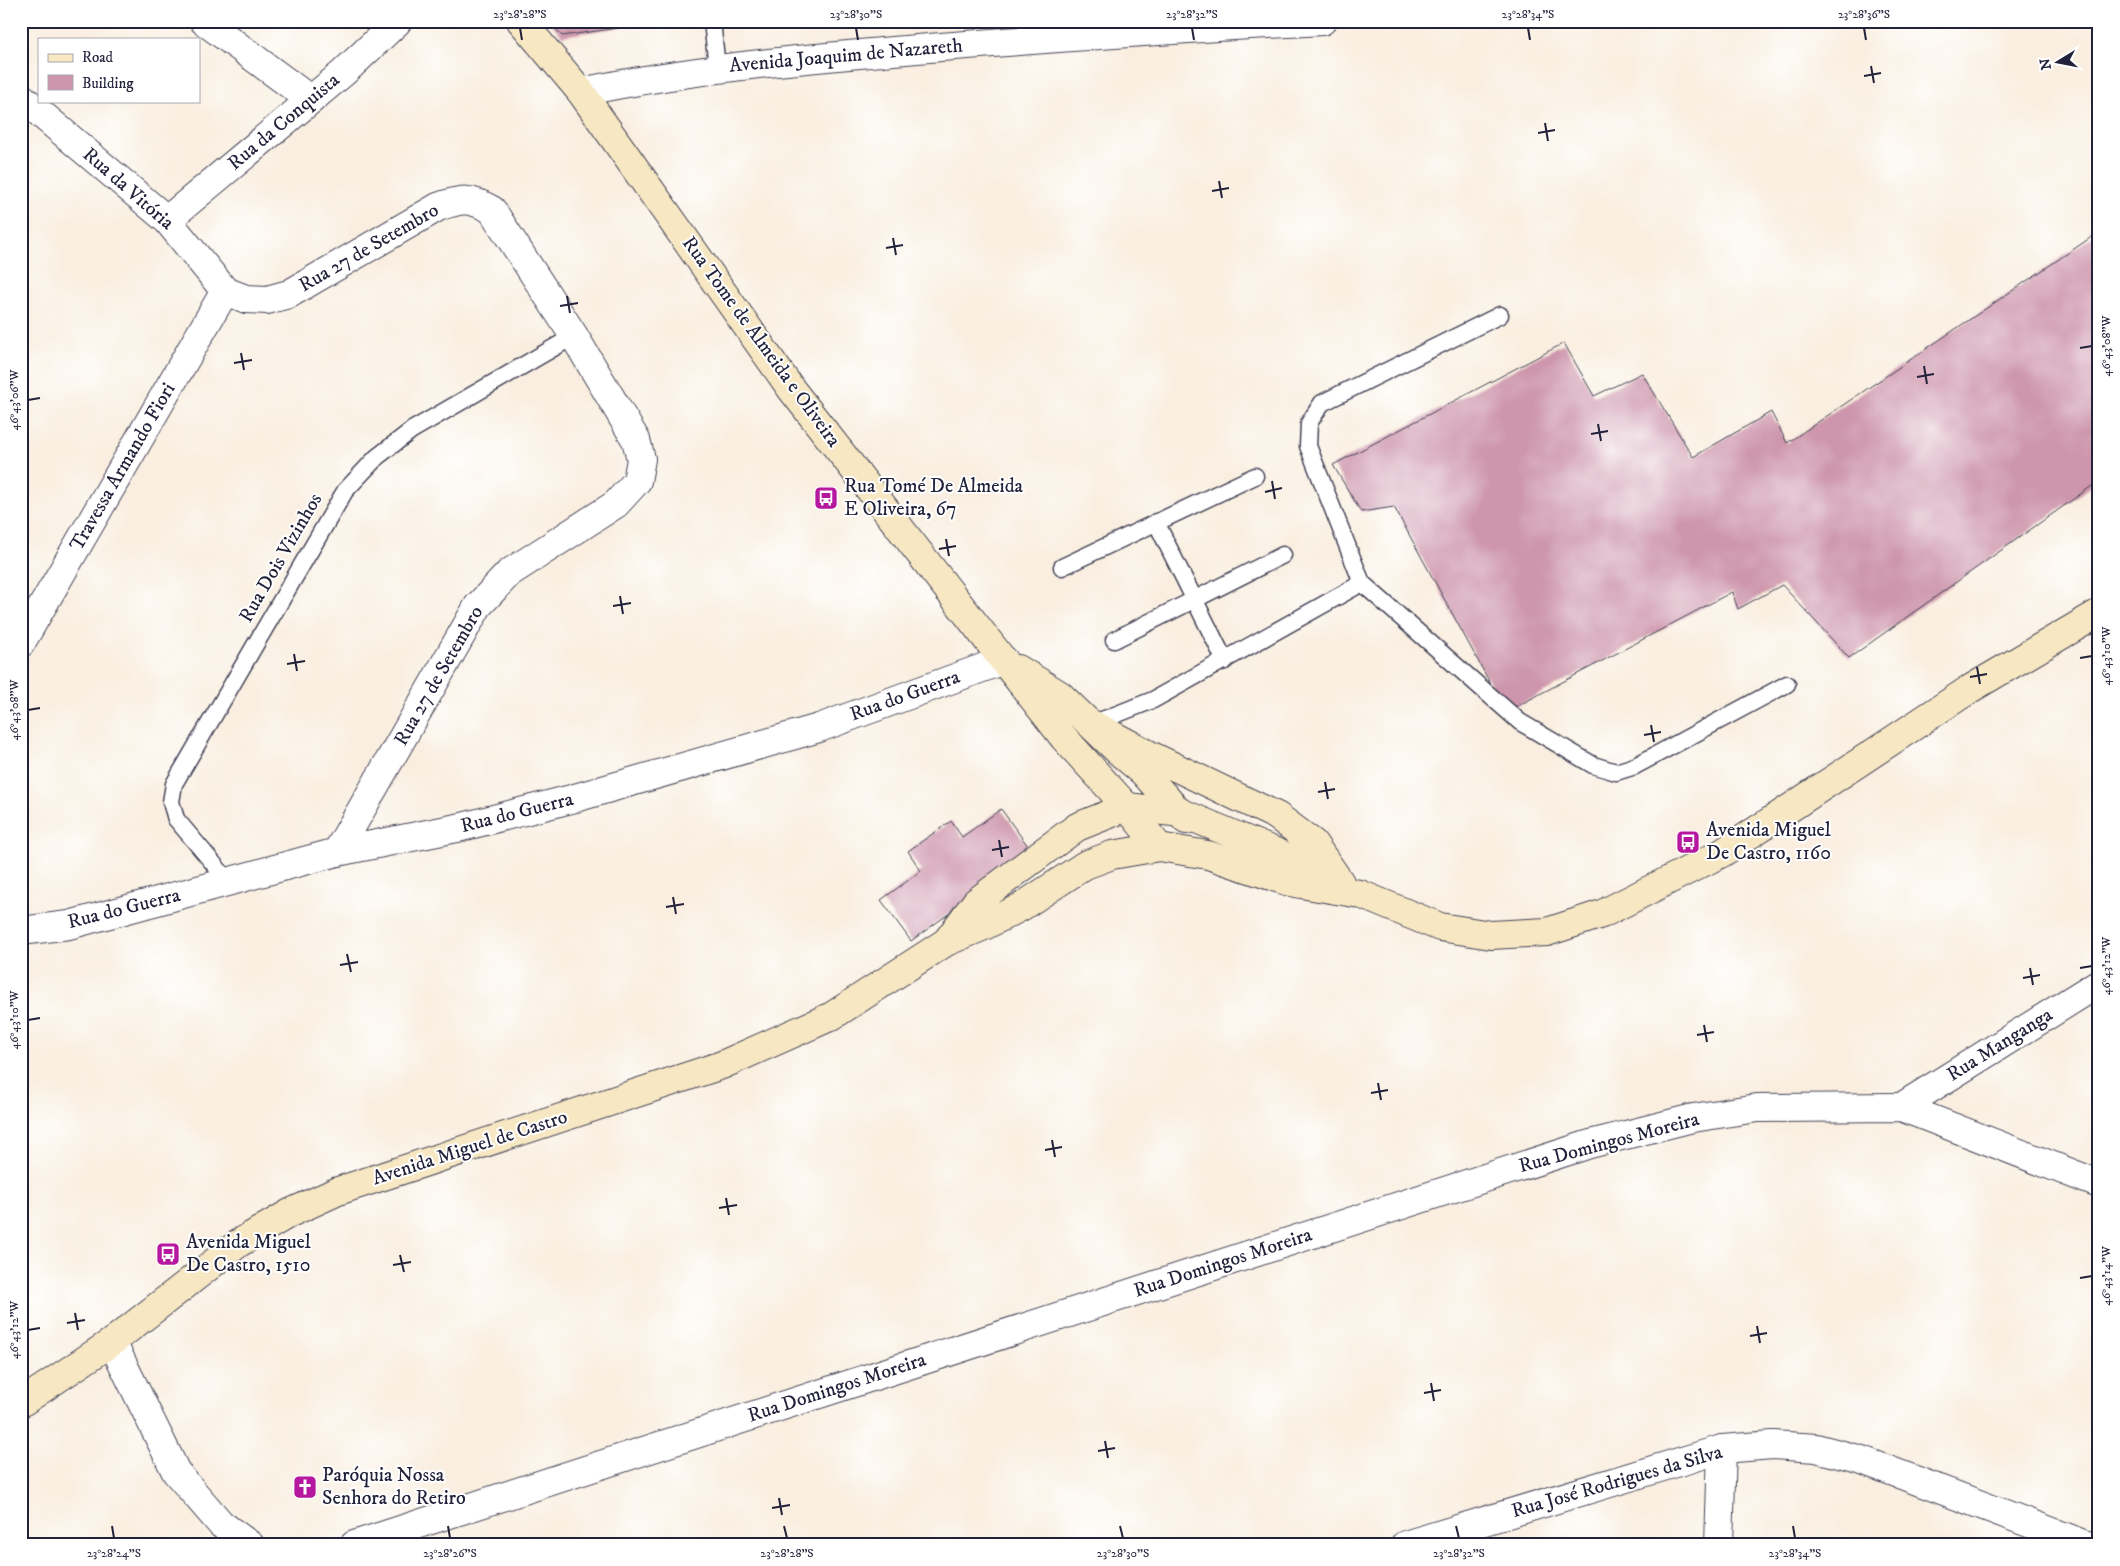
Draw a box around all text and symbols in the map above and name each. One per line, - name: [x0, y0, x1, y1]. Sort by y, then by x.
- text: 23°28'28"S: [493, 7, 547, 22]
- text: 23°28'30"S: [830, 7, 882, 22]
- text: 23°28'32"S: [1166, 7, 1218, 22]
- text: 23°28'34"S: [1502, 7, 1554, 22]
- text: 23°28'36"S: [1838, 7, 1890, 22]
- street label: Avenida Joaquim de Nazareth: [728, 33, 964, 79]
- legend: [38, 38, 200, 102]
- north arrow: [2032, 38, 2082, 88]
- text: Road: [82, 48, 114, 67]
- text: N: [2036, 56, 2056, 71]
- street label: Rua da Conquista: [223, 68, 345, 176]
- text: Building: [82, 74, 134, 93]
- street label: Rua da Vitória: [77, 142, 179, 236]
- street label: Rua 27 de Setembro: [295, 198, 443, 298]
- street label: Rua Tome de Almeida e Oliveira: [676, 232, 846, 453]
- text: 46°43'08"W: [2099, 315, 2114, 376]
- text: 46°43'06"W: [7, 368, 22, 431]
- street label: Travessa Armando Fiori: [65, 379, 181, 555]
- place label: Rua Tomé De Almeida E Oliveira, 67: [844, 474, 1024, 522]
- bus stop icon: Rua Tomé De Almeida E Oliveira, 67: [813, 485, 839, 511]
- street label: Rua Dois Vizinhos: [234, 489, 328, 627]
- street label: Rua 27 de Setembro: [389, 602, 489, 750]
- text: 46°43'10"W: [2099, 625, 2114, 686]
- street label: Rua do Guerra: [847, 664, 964, 727]
- text: 46°43'08"W: [7, 679, 22, 740]
- street label: Rua do Guerra: [458, 787, 576, 839]
- place label: Avenida Miguel De Castro, 1160: [1706, 818, 1831, 866]
- bus stop icon: Avenida Miguel De Castro, 1160: [1675, 829, 1701, 855]
- street label: Rua do Guerra: [65, 883, 183, 935]
- text: 46°43'12"W: [2099, 936, 2114, 995]
- text: 46°43'10"W: [7, 989, 22, 1050]
- street label: Rua Manganga: [1943, 1002, 2058, 1087]
- street label: Avenida Miguel de Castro: [369, 1105, 571, 1191]
- street label: Rua Domingos Moreira: [1516, 1107, 1703, 1179]
- street label: Rua Domingos Moreira: [1131, 1222, 1316, 1304]
- place label: Avenida Miguel De Castro, 1510: [186, 1230, 311, 1278]
- bus stop icon: Avenida Miguel De Castro, 1510: [155, 1241, 181, 1267]
- text: 46°43'14"W: [2099, 1245, 2114, 1306]
- text: 46°43'12"W: [7, 1300, 22, 1359]
- street label: Rua Domingos Moreira: [745, 1347, 930, 1429]
- street label: Rua José Rodrigues da Silva: [1509, 1440, 1726, 1524]
- place label: Paróquia Nossa Senhora do Retiro: [322, 1463, 466, 1511]
- church icon: Paróquia Nossa Senhora do Retiro: [292, 1474, 318, 1500]
- text: 23°28'24"S: [87, 1546, 141, 1561]
- text: 23°28'26"S: [423, 1546, 477, 1561]
- text: 23°28'28"S: [760, 1546, 814, 1561]
- text: 23°28'30"S: [1097, 1546, 1149, 1561]
- text: 23°28'32"S: [1433, 1546, 1485, 1561]
- text: 23°28'34"S: [1769, 1546, 1821, 1561]

